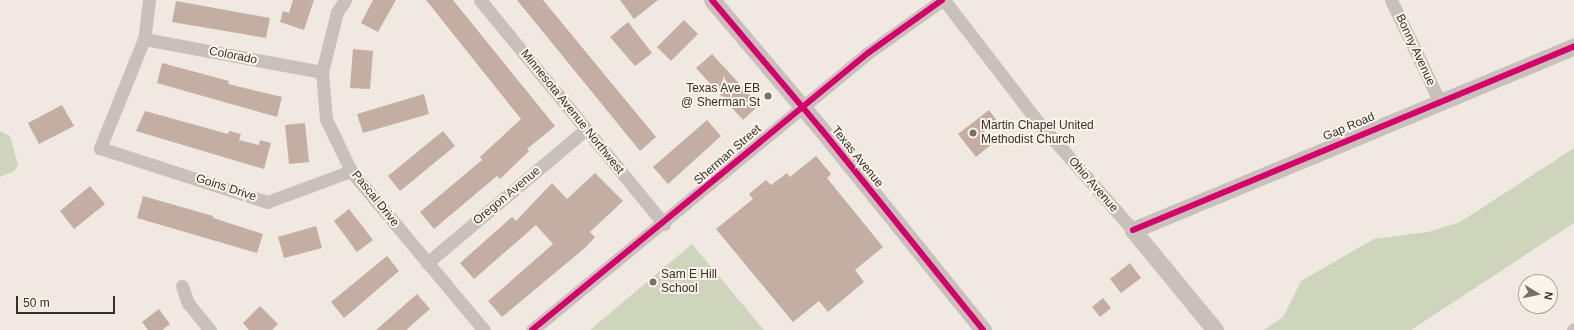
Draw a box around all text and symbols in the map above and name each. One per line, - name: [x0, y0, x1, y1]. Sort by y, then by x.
- street label: Bonny Avenue: [1392, 12, 1438, 88]
- street label: Colorado: [208, 44, 258, 68]
- street label: Minnesota Avenue Northwest: [517, 47, 627, 177]
- place label: Texas Ave EB @ Sherman St: [681, 82, 760, 110]
- marker: Texas Ave EB @ Sherman St: [763, 91, 773, 101]
- street label: Gap Road: [1321, 110, 1377, 144]
- place label: Martin Chapel United Methodist Church: [981, 119, 1094, 147]
- street label: Sherman Street: [692, 122, 764, 188]
- street label: Texas Avenue: [828, 123, 886, 191]
- marker: Martin Chapel United Methodist Church: [968, 128, 978, 138]
- street label: Ohio Avenue: [1065, 154, 1121, 216]
- street label: Oregon Avenue: [470, 164, 544, 228]
- street label: Pascal Drive: [348, 168, 402, 230]
- street label: Goins Drive: [194, 171, 258, 205]
- place label: Sam E Hill School: [661, 268, 717, 296]
- north arrow: [1518, 274, 1558, 314]
- marker: Sam E Hill School: [648, 277, 658, 287]
- scale bar: [18, 288, 117, 314]
- text: N: [1542, 291, 1555, 301]
- text: 50 m: [23, 296, 50, 310]

